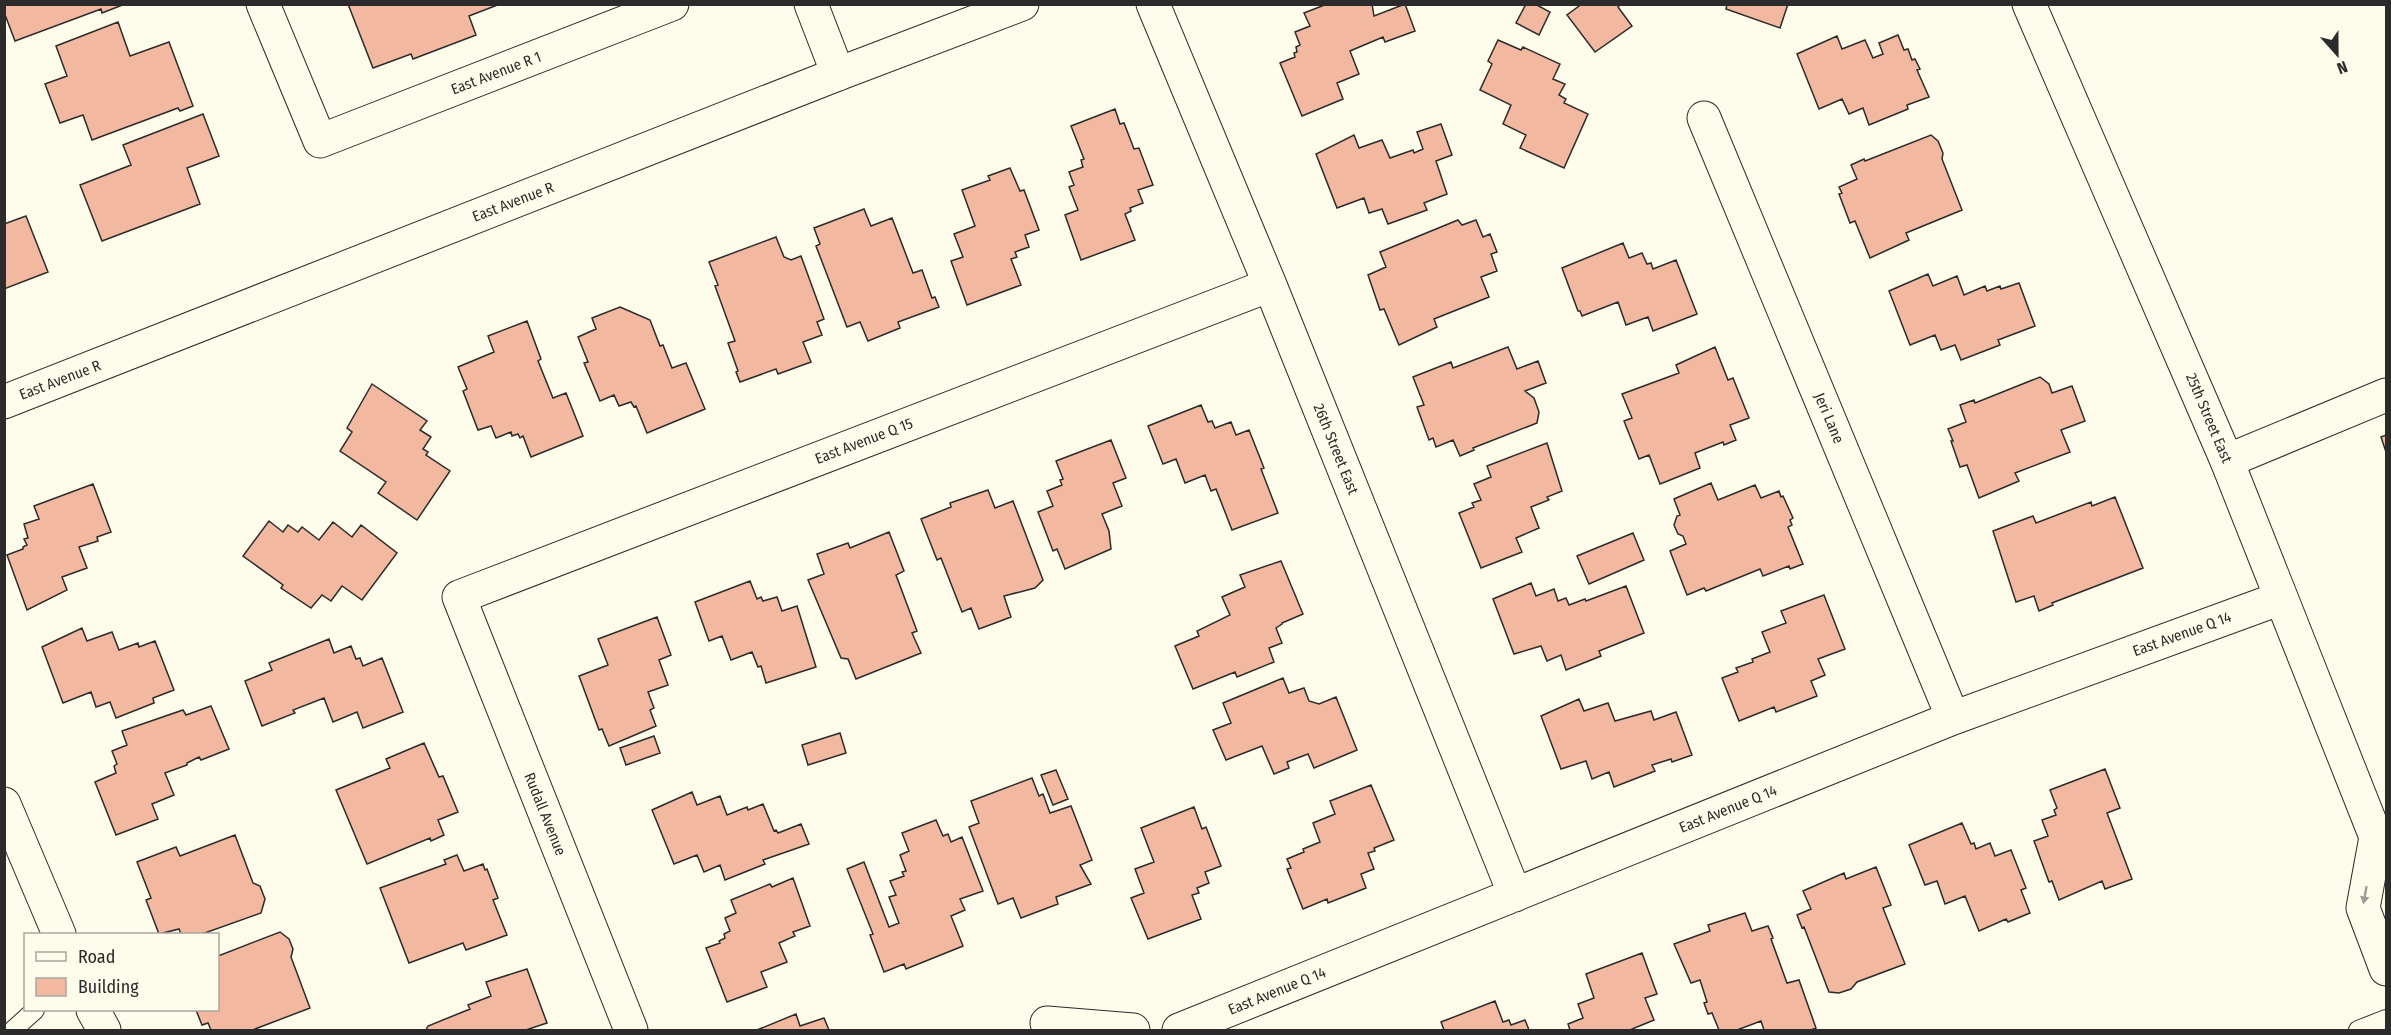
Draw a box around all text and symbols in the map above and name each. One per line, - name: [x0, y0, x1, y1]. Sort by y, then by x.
- north arrow: [2307, 24, 2367, 84]
- street label: East Avenue R 1: [448, 48, 544, 98]
- text: N: [2334, 57, 2350, 78]
- street label: East Avenue R: [470, 178, 556, 226]
- street label: East Avenue R: [17, 356, 103, 404]
- street label: 25th Street East: [2182, 371, 2236, 466]
- street label: Jeri Lane: [1810, 390, 1848, 446]
- street label: 26th Street East: [1310, 401, 1362, 497]
- street label: East Avenue Q 15: [813, 414, 916, 468]
- street label: East Avenue Q 14: [2130, 608, 2234, 660]
- street label: Rudall Avenue: [520, 770, 570, 858]
- street label: East Avenue Q 14: [1677, 781, 1779, 837]
- one-way arrow: [2360, 885, 2369, 904]
- legend: [24, 933, 219, 1011]
- text: Road: [78, 946, 115, 968]
- street label: East Avenue Q 14: [1226, 963, 1328, 1019]
- text: Building: [78, 976, 139, 998]

